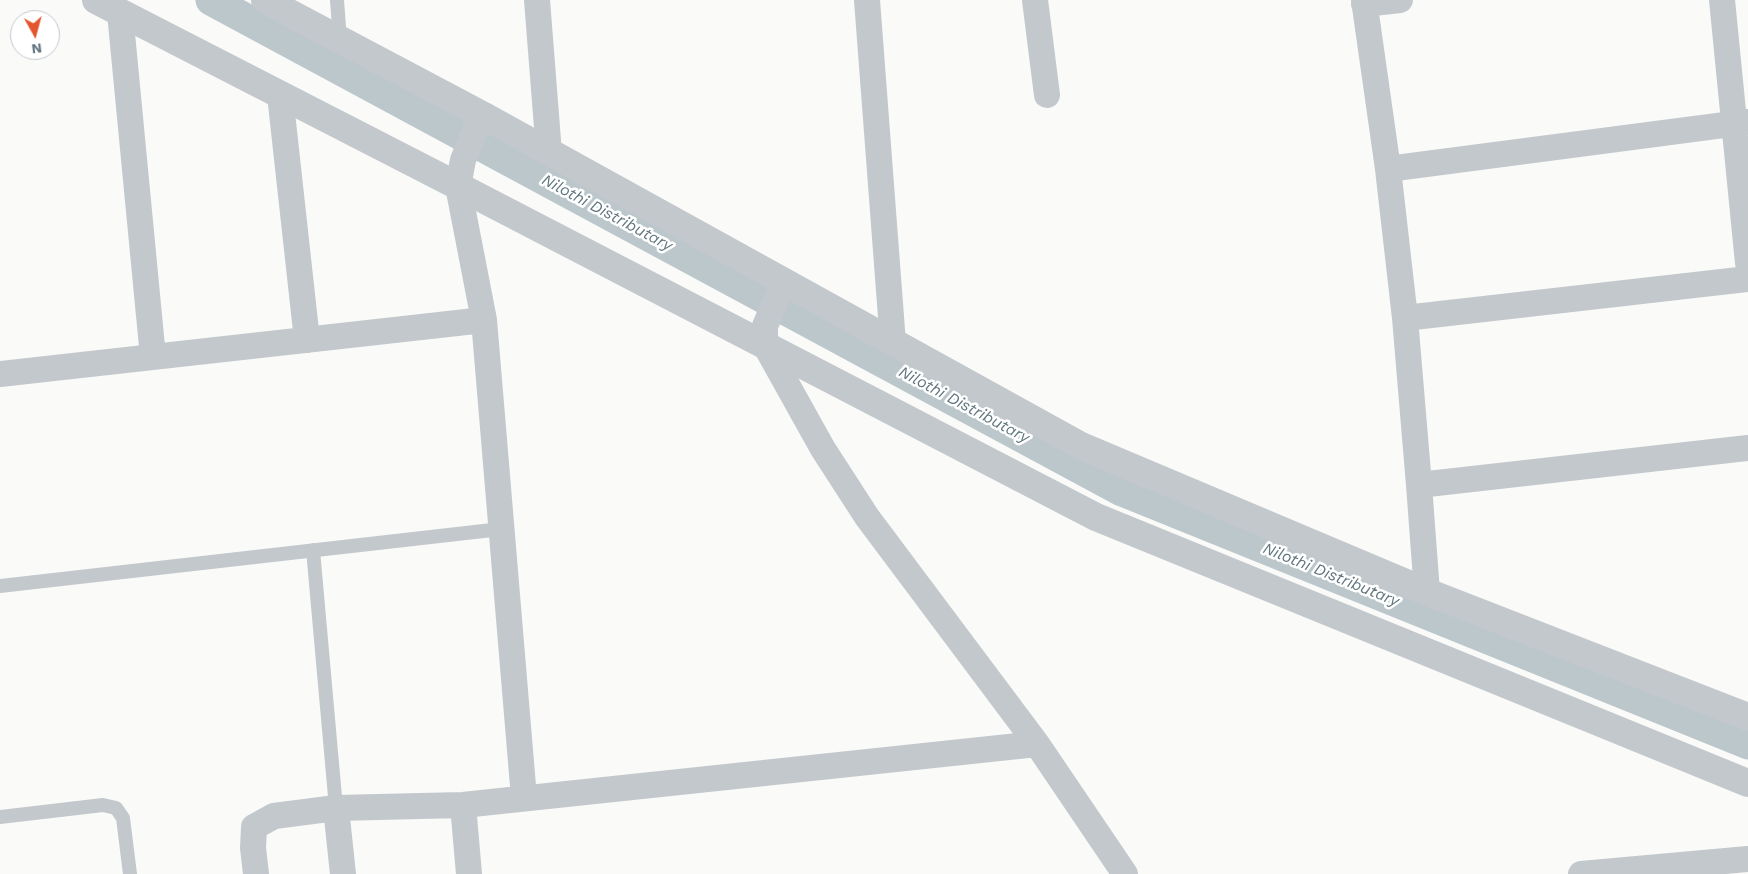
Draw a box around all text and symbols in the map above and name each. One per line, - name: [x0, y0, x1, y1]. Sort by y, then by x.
- north arrow: [10, 10, 60, 60]
- text: N: [31, 40, 43, 57]
- water label: Nilothi Distributary: [538, 170, 676, 256]
- water label: Nilothi Distributary: [895, 362, 1033, 448]
- water label: Nilothi Distributary: [1260, 539, 1402, 611]

